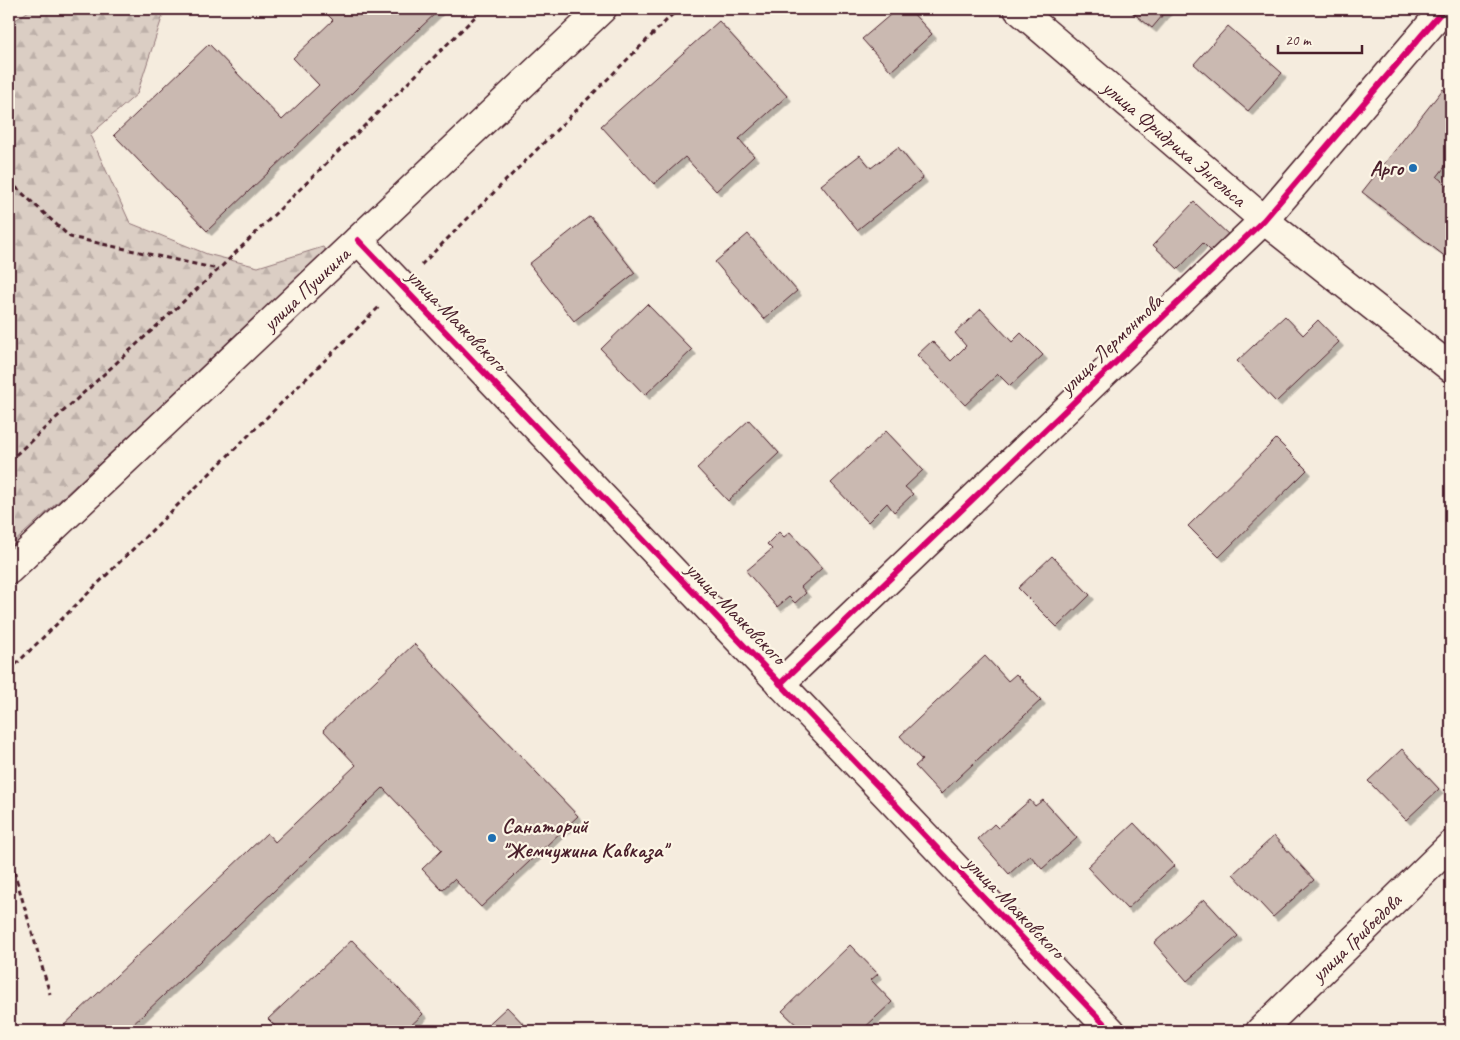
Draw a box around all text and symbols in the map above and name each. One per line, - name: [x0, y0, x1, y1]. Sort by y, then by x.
- scale bar: [1278, 22, 1361, 54]
- text: 20 m: [1285, 31, 1312, 50]
- street label: улица Фридриха Энгельса: [1096, 73, 1253, 213]
- place label: Арго: [1370, 155, 1404, 181]
- marker: Арго: [1407, 162, 1419, 174]
- street label: улица Пушкина: [255, 240, 357, 338]
- street label: улица Маяковского: [400, 262, 514, 379]
- street label: улица Лермонтова: [1052, 287, 1170, 401]
- street label: улица Маяковского: [679, 555, 793, 672]
- place label: Санаторий "Жемчужина Кавказа": [502, 813, 672, 864]
- marker: Санаторий "Жемчужина Кавказа": [486, 832, 498, 844]
- street label: улица Маяковского: [958, 849, 1072, 966]
- street label: улица Грибоедова: [1304, 887, 1408, 989]

